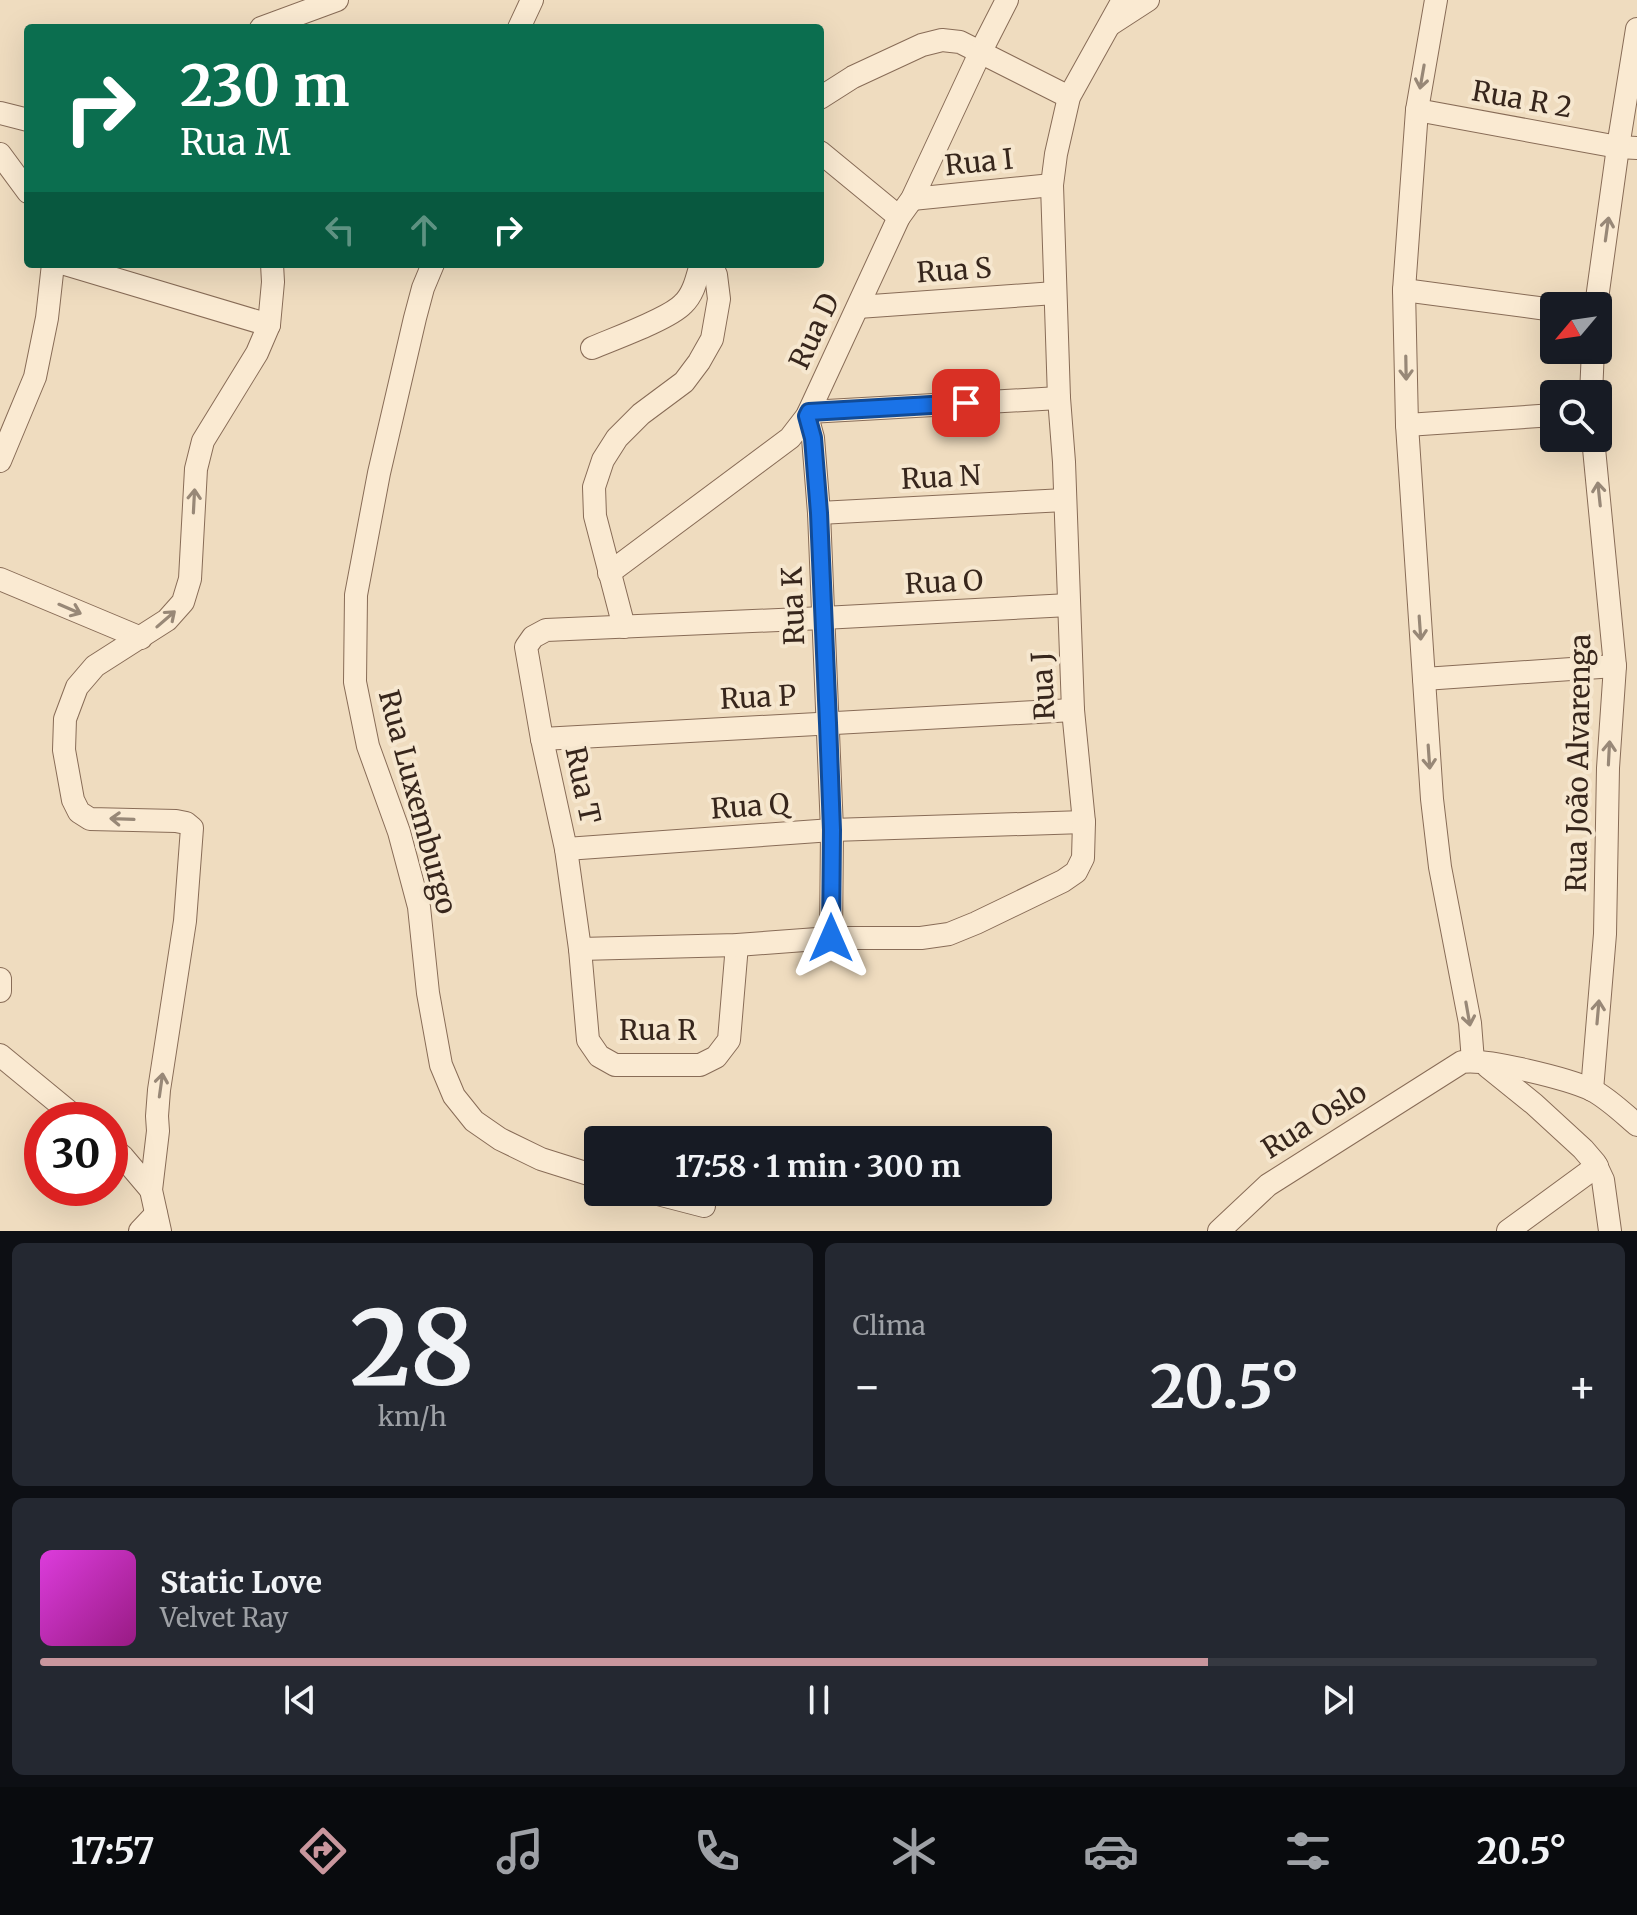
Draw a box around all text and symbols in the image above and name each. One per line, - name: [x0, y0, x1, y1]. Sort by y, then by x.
- text: 230 m: [180, 51, 350, 121]
- icon: right: [48, 56, 152, 160]
- one-way arrow: [1414, 63, 1429, 89]
- street label: Rua R 2: [1469, 72, 1575, 126]
- text: Rua M: [180, 120, 291, 165]
- street label: Rua I: [943, 141, 1015, 183]
- icon: left: [318, 208, 362, 252]
- icon: ahead: [402, 208, 446, 252]
- icon: right: [486, 208, 530, 252]
- one-way arrow: [1599, 216, 1614, 243]
- street label: Rua S: [915, 249, 993, 291]
- street label: Rua D: [781, 287, 847, 375]
- north arrow: [1540, 292, 1612, 364]
- map controls: [1540, 292, 1612, 452]
- one-way arrow: [1398, 354, 1414, 381]
- pin: [932, 369, 1000, 437]
- button: search: [1540, 380, 1612, 452]
- icon: arrive: [944, 381, 988, 425]
- street label: Rua N: [900, 457, 982, 497]
- one-way arrow: [1591, 481, 1606, 508]
- one-way arrow: [187, 488, 202, 515]
- street label: Rua O: [904, 562, 984, 602]
- street label: Rua K: [774, 565, 812, 646]
- one-way arrow: [57, 602, 82, 617]
- one-way arrow: [155, 610, 175, 628]
- one-way arrow: [1413, 614, 1428, 641]
- street label: Rua João Alvarenga: [1558, 633, 1598, 893]
- street label: Rua J: [1023, 651, 1063, 721]
- street label: Rua P: [719, 677, 797, 717]
- street label: Rua Luxemburgo: [371, 686, 465, 918]
- one-way arrow: [1602, 740, 1617, 767]
- street label: Rua T: [557, 743, 609, 827]
- one-way arrow: [1422, 743, 1437, 770]
- street label: Rua Q: [710, 785, 792, 827]
- one-way arrow: [109, 812, 136, 827]
- position arrow: [789, 896, 873, 980]
- one-way arrow: [1591, 999, 1606, 1026]
- one-way arrow: [1461, 1000, 1476, 1026]
- street label: Rua R: [619, 1012, 697, 1048]
- one-way arrow: [153, 1072, 168, 1099]
- street label: Rua Oslo: [1255, 1074, 1373, 1166]
- speed limit sign: 30: [24, 1102, 128, 1206]
- text: 17:58 · 1 min · 300 m: [675, 1147, 961, 1185]
- text: 28: [350, 1283, 475, 1413]
- text: Clima: [853, 1309, 926, 1342]
- text: 20.5°: [1150, 1349, 1300, 1424]
- text: −: [853, 1359, 882, 1414]
- text: +: [1568, 1359, 1597, 1414]
- text: km/h: [378, 1400, 447, 1433]
- text: Static Love: [160, 1563, 322, 1601]
- text: Velvet Ray: [160, 1601, 288, 1634]
- icon: previous: [278, 1678, 322, 1722]
- icon: pause: [797, 1678, 841, 1722]
- icon: next: [1316, 1678, 1360, 1722]
- icon: directions: [295, 1823, 351, 1879]
- icon: music: [492, 1823, 548, 1879]
- icon: phone: [689, 1823, 745, 1879]
- icon: climate: [886, 1823, 942, 1879]
- icon: car: [1083, 1823, 1139, 1879]
- icon: filters: [1280, 1823, 1336, 1879]
- text: 17:57: [70, 1829, 155, 1874]
- text: 20.5°: [1477, 1829, 1567, 1874]

